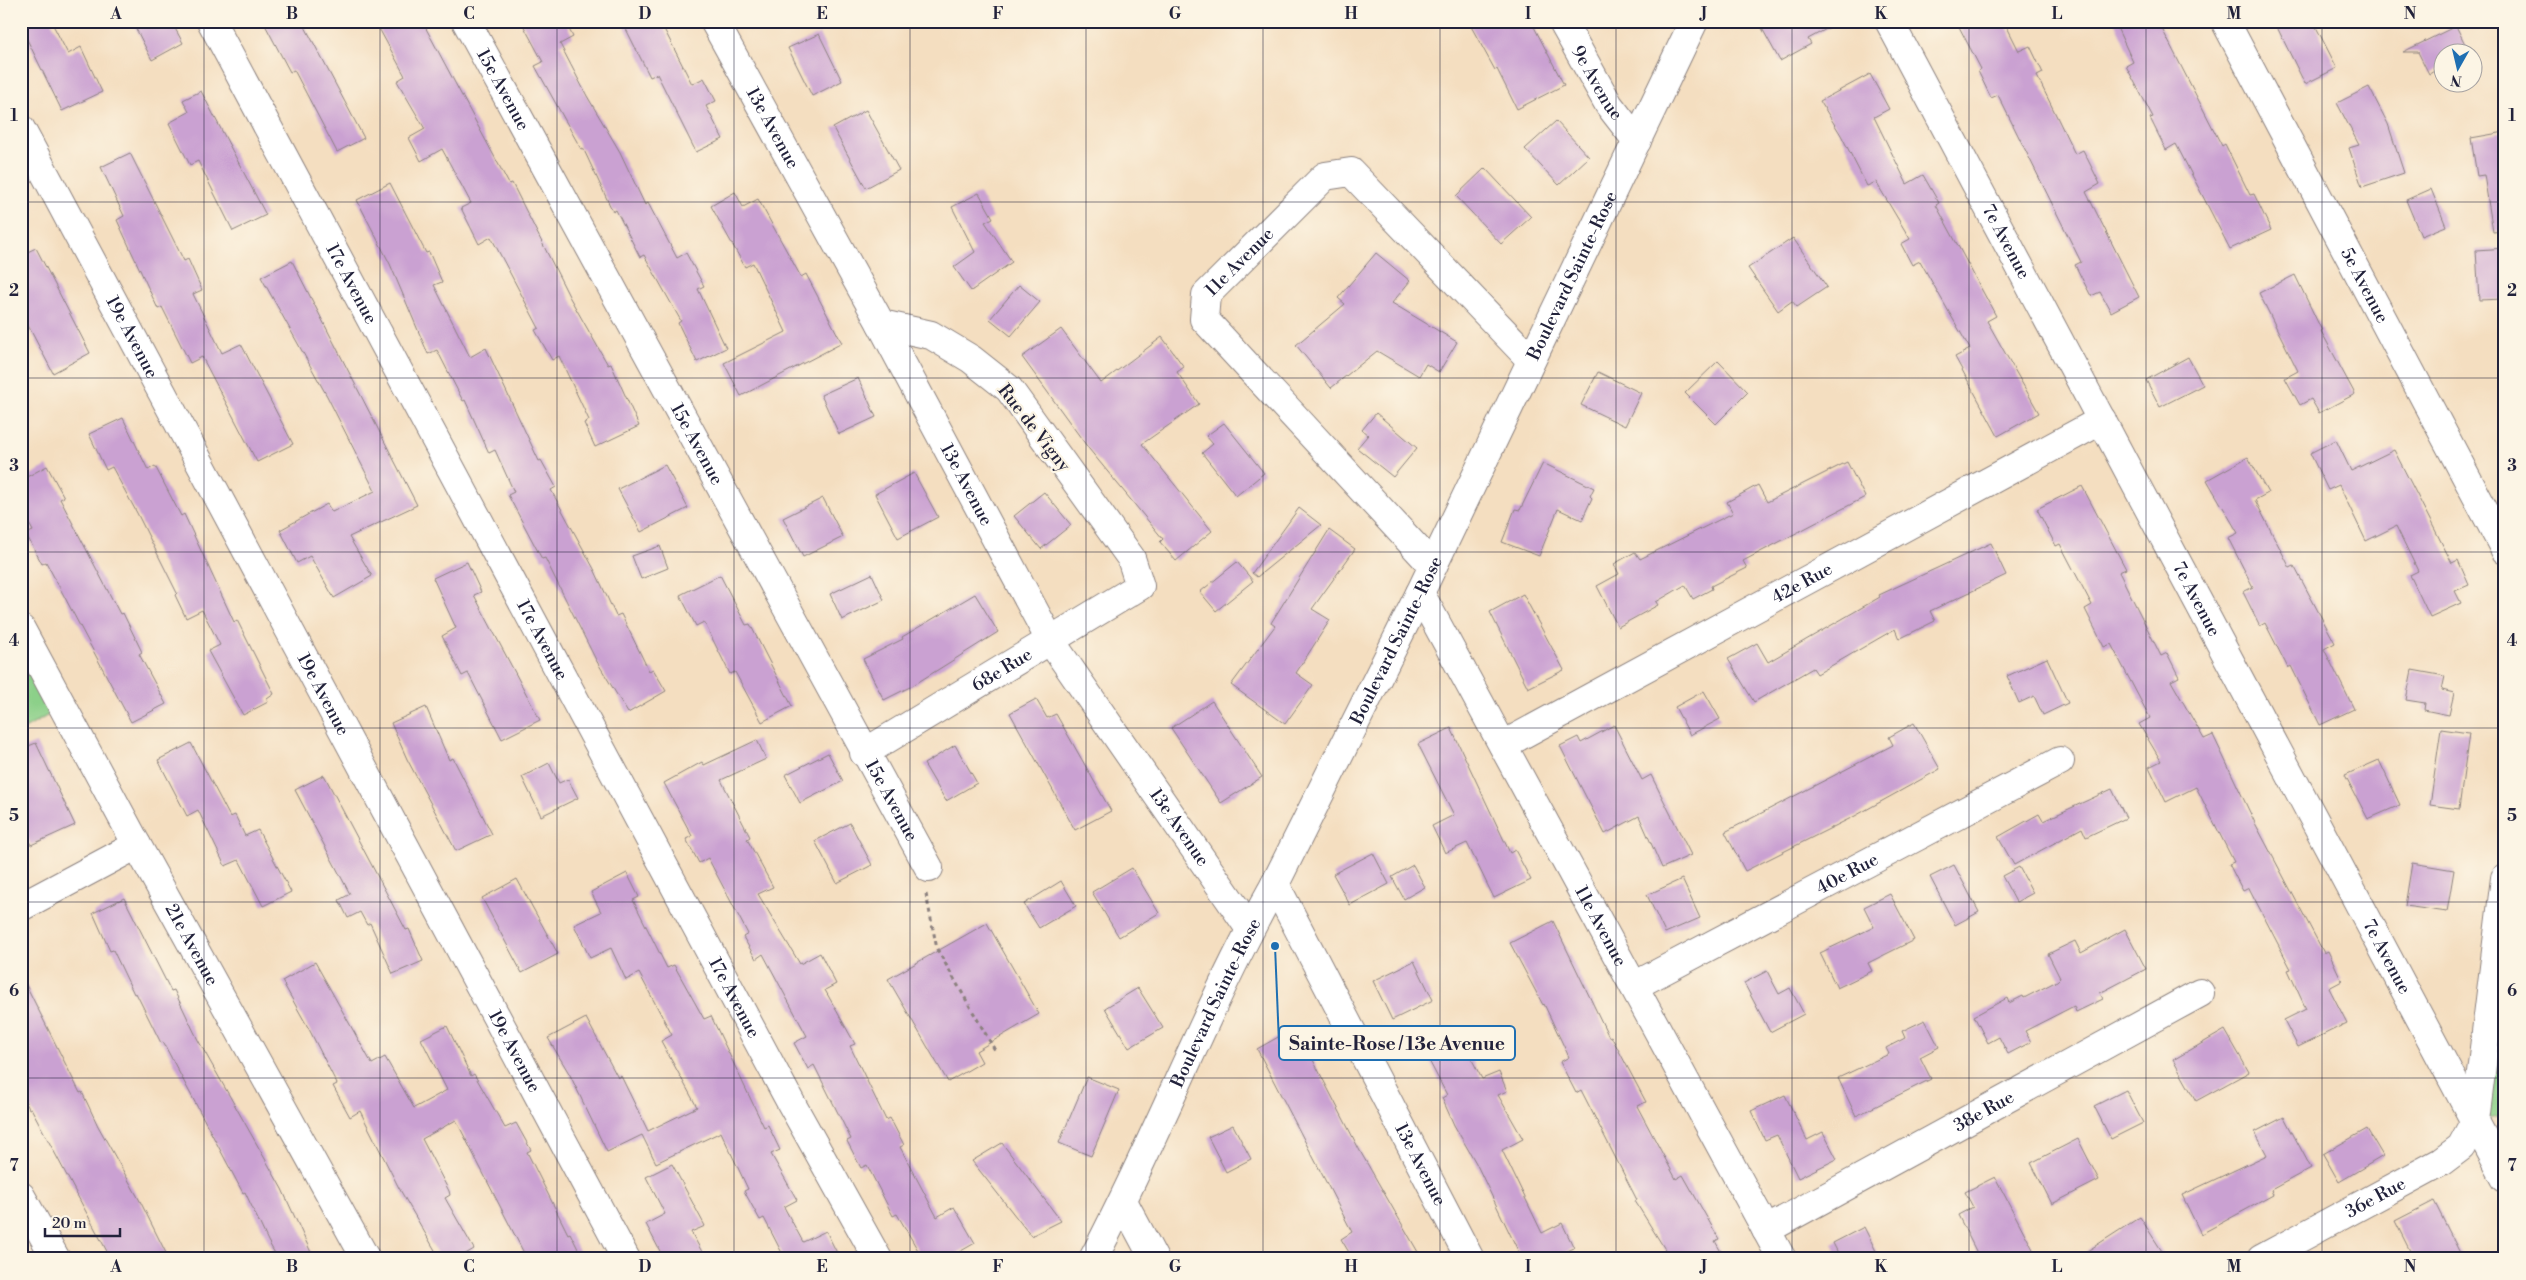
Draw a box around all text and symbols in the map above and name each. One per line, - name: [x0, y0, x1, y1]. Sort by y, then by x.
- text: A: [109, 4, 122, 24]
- text: B: [286, 4, 298, 24]
- text: C: [463, 4, 475, 24]
- text: D: [639, 4, 652, 24]
- text: E: [816, 4, 828, 24]
- text: F: [992, 4, 1004, 24]
- text: G: [1169, 4, 1182, 24]
- text: H: [1344, 4, 1358, 24]
- text: I: [1525, 4, 1531, 24]
- text: J: [1699, 4, 1707, 24]
- text: K: [1875, 4, 1889, 24]
- text: L: [2052, 4, 2063, 24]
- text: M: [2227, 4, 2242, 24]
- text: N: [2404, 4, 2417, 24]
- street label: 9e Avenue: [1566, 41, 1628, 125]
- north arrow: [2434, 42, 2484, 92]
- street label: 15e Avenue: [472, 45, 535, 134]
- text: N: [2450, 70, 2463, 90]
- street label: 13e Avenue: [741, 83, 805, 173]
- text: 1: [10, 106, 18, 126]
- text: 1: [2508, 106, 2516, 126]
- street label: Boulevard Sainte-Rose: [1521, 187, 1622, 365]
- street label: 7e Avenue: [1977, 200, 2036, 283]
- street label: 11e Avenue: [1200, 222, 1279, 301]
- street label: 17e Avenue: [321, 239, 383, 328]
- street label: 5e Avenue: [2336, 244, 2394, 327]
- text: 2: [9, 281, 19, 301]
- text: 2: [2507, 281, 2517, 301]
- street label: 19e Avenue: [101, 292, 164, 382]
- street label: Rue de Vigny: [993, 380, 1076, 477]
- street label: 15e Avenue: [666, 399, 729, 489]
- street label: 13e Avenue: [936, 439, 998, 530]
- text: 3: [9, 456, 19, 476]
- text: 3: [2507, 456, 2517, 476]
- street label: Boulevard Sainte-Rose: [1344, 552, 1447, 729]
- street label: 42e Rue: [1768, 557, 1836, 609]
- street label: 7e Avenue: [2168, 558, 2226, 640]
- street label: 17e Avenue: [512, 595, 574, 684]
- text: 4: [9, 631, 20, 651]
- text: 4: [2507, 631, 2518, 651]
- street label: 68e Rue: [967, 643, 1036, 697]
- street label: 19e Avenue: [292, 649, 355, 739]
- street label: 15e Avenue: [860, 755, 924, 845]
- street label: 13e Avenue: [1145, 784, 1215, 871]
- text: 5: [9, 806, 19, 826]
- text: 5: [2507, 806, 2517, 826]
- street label: 40e Rue: [1812, 848, 1882, 899]
- street label: 11e Avenue: [1570, 882, 1632, 970]
- street label: 21e Avenue: [160, 899, 224, 990]
- street label: Boulevard Sainte-Rose: [1165, 914, 1266, 1092]
- street label: 7e Avenue: [2358, 915, 2416, 998]
- street label: 17e Avenue: [704, 953, 765, 1042]
- text: 6: [9, 981, 19, 1001]
- text: 6: [2507, 981, 2517, 1001]
- street label: 19e Avenue: [483, 1006, 546, 1096]
- callout: Sainte-Rose / 13e Avenue: [1279, 1026, 1515, 1060]
- text: Sainte-Rose / 13e Avenue: [1289, 1032, 1505, 1056]
- street label: 38e Rue: [1949, 1085, 2018, 1137]
- street label: 13e Avenue: [1390, 1119, 1452, 1210]
- text: 7: [9, 1156, 19, 1176]
- text: 7: [2507, 1156, 2517, 1176]
- street label: 36e Rue: [2341, 1172, 2410, 1223]
- scale bar: [45, 1205, 120, 1237]
- text: 20 m: [52, 1214, 87, 1233]
- text: A: [109, 1257, 122, 1277]
- text: B: [286, 1257, 298, 1277]
- text: C: [463, 1257, 475, 1277]
- text: D: [639, 1257, 652, 1277]
- text: E: [816, 1257, 828, 1277]
- text: F: [992, 1257, 1004, 1277]
- text: G: [1169, 1257, 1182, 1277]
- text: H: [1344, 1257, 1358, 1277]
- text: I: [1525, 1257, 1531, 1277]
- text: J: [1699, 1257, 1707, 1277]
- text: K: [1875, 1257, 1889, 1277]
- text: L: [2052, 1257, 2063, 1277]
- text: M: [2227, 1257, 2242, 1277]
- text: N: [2404, 1257, 2417, 1277]

